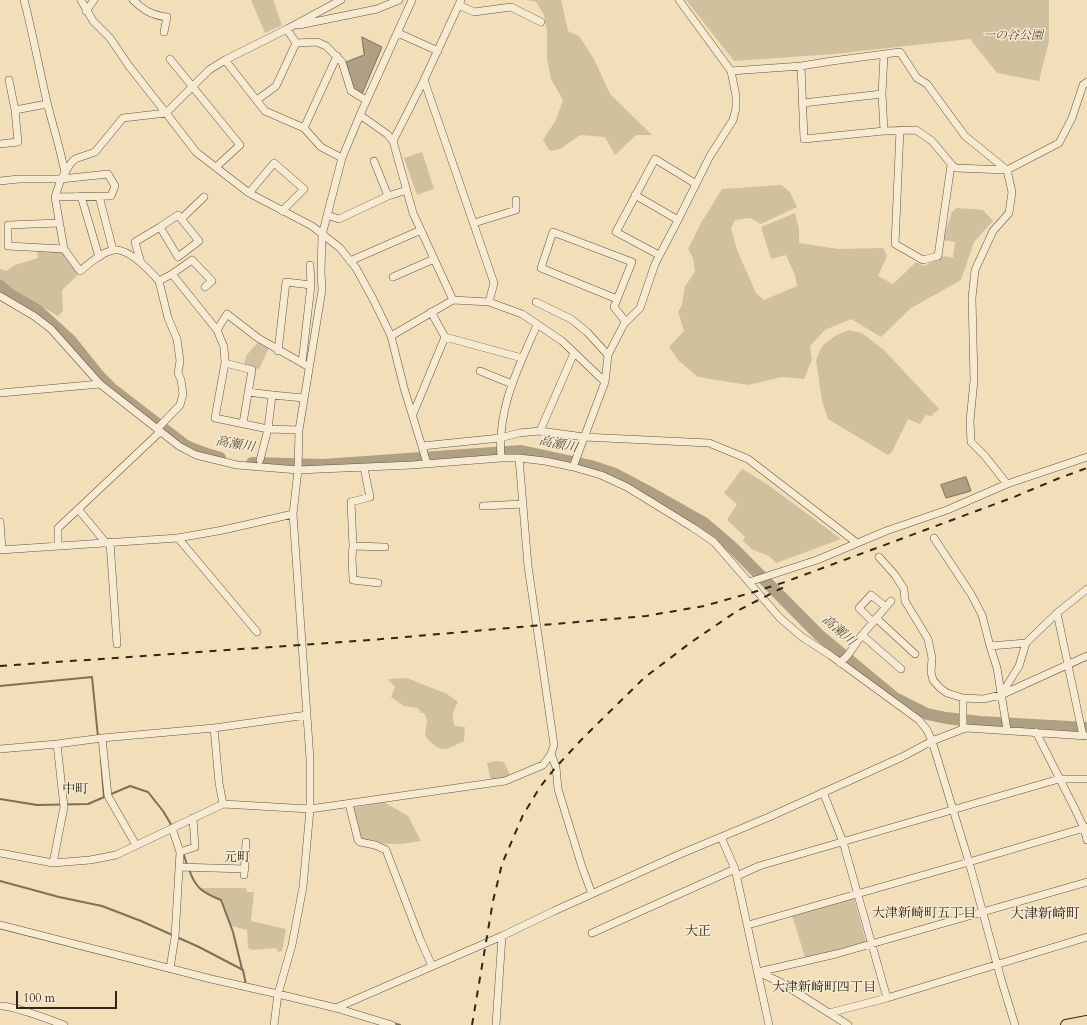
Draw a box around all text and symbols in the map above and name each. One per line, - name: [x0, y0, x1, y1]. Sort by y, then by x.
- park label: 一の谷公園: [983, 29, 1043, 43]
- water label: 高瀬川: [537, 433, 579, 457]
- water label: 高瀬川: [214, 434, 256, 456]
- water label: 高瀬川: [818, 612, 858, 650]
- district label: 中町: [62, 782, 88, 798]
- district label: 元町: [224, 850, 250, 866]
- district label: 大津新崎町五丁目: [872, 906, 976, 922]
- district label: 大津新崎町: [1010, 907, 1080, 923]
- district label: 大正: [685, 924, 711, 940]
- district label: 大津新崎町四丁目: [772, 980, 876, 996]
- scale bar: [18, 983, 119, 1009]
- text: 100 m: [23, 990, 55, 1006]

